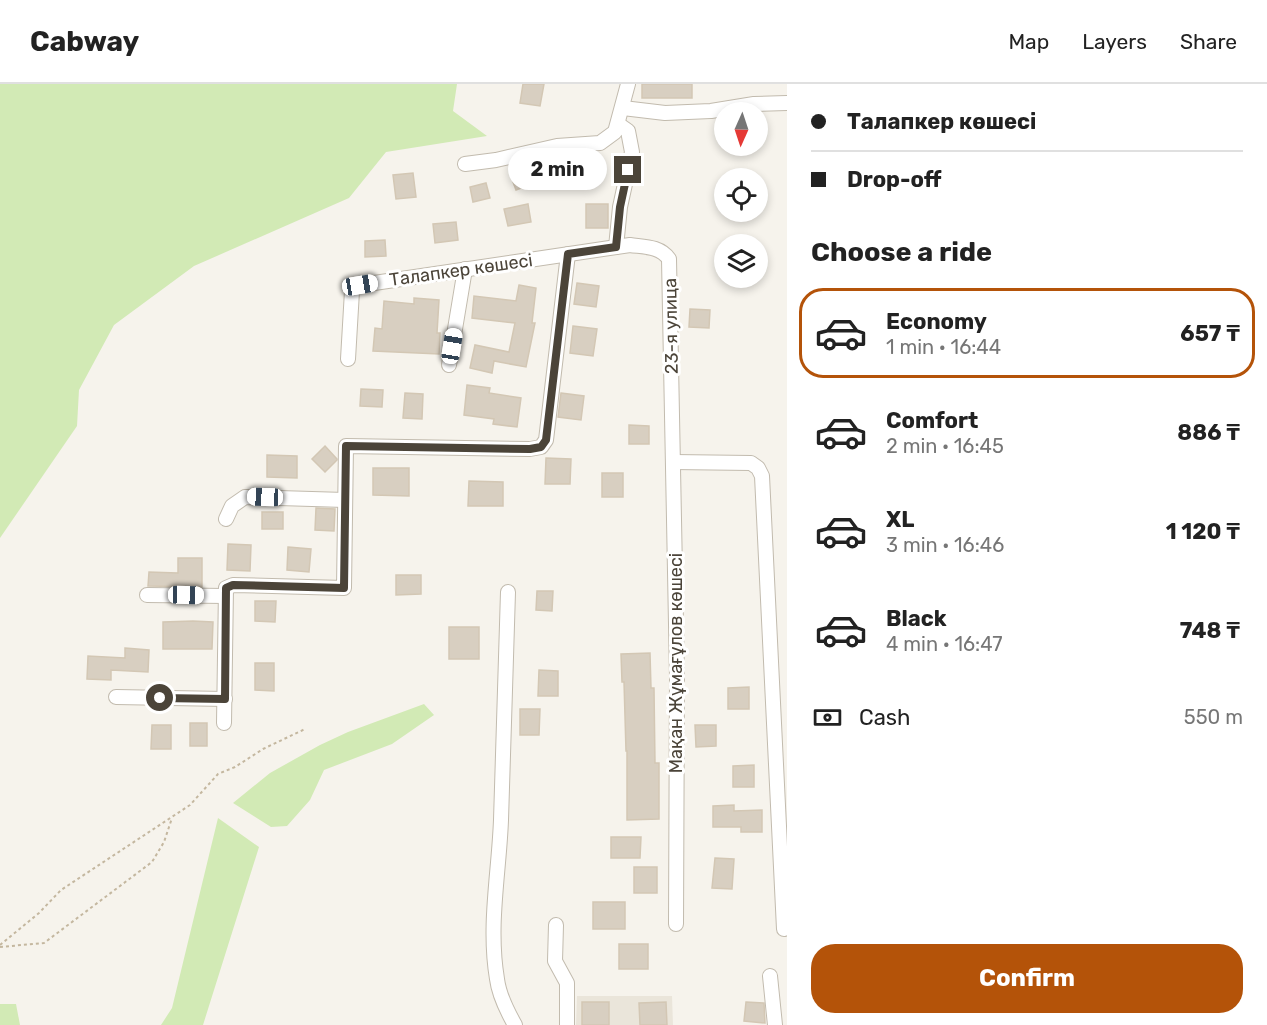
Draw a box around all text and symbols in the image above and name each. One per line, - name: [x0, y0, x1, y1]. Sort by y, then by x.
- text: Cabway: [30, 25, 139, 58]
- text: Map: [1008, 29, 1049, 54]
- text: Layers: [1082, 29, 1147, 54]
- text: Share: [1180, 29, 1237, 54]
- north arrow: [714, 102, 768, 156]
- map controls: [714, 102, 768, 288]
- text: Талапкер көшесі: [847, 108, 1036, 135]
- callout: 2 min: [508, 149, 607, 191]
- route end: [614, 156, 641, 183]
- text: 2 min: [530, 157, 585, 181]
- text: Drop-off: [847, 166, 942, 193]
- button: locate: [714, 168, 768, 222]
- button: layers: [714, 234, 768, 288]
- text: Choose a ride: [811, 236, 992, 268]
- street label: Талапкер көшесі: [388, 249, 534, 291]
- car: [341, 273, 379, 297]
- street label: 23-я улица: [659, 278, 683, 374]
- icon: car: [814, 306, 868, 360]
- text: Economy: [886, 308, 987, 335]
- text: 657 ₸: [1180, 320, 1240, 347]
- car: [440, 327, 464, 365]
- text: 1 min · 16:44: [886, 335, 1001, 359]
- icon: car: [814, 405, 868, 459]
- text: Comfort: [886, 407, 978, 434]
- text: 886 ₸: [1177, 419, 1240, 446]
- text: 2 min · 16:45: [886, 434, 1004, 458]
- car: [247, 487, 283, 507]
- icon: car: [814, 504, 868, 558]
- text: XL: [886, 506, 914, 533]
- text: 1 120 ₸: [1166, 518, 1240, 545]
- text: 3 min · 16:46: [886, 533, 1004, 557]
- street label: Мақан Жұмағұлов көшесі: [665, 553, 687, 773]
- car: [168, 586, 204, 604]
- icon: car: [814, 603, 868, 657]
- text: Black: [886, 605, 947, 632]
- text: 748 ₸: [1180, 617, 1240, 644]
- text: 4 min · 16:47: [886, 632, 1003, 656]
- route start: [146, 684, 173, 711]
- icon: cash: [811, 701, 844, 734]
- text: Cash: [859, 704, 910, 731]
- text: 550 m: [1184, 705, 1243, 729]
- button: Confirm: [811, 944, 1243, 1013]

